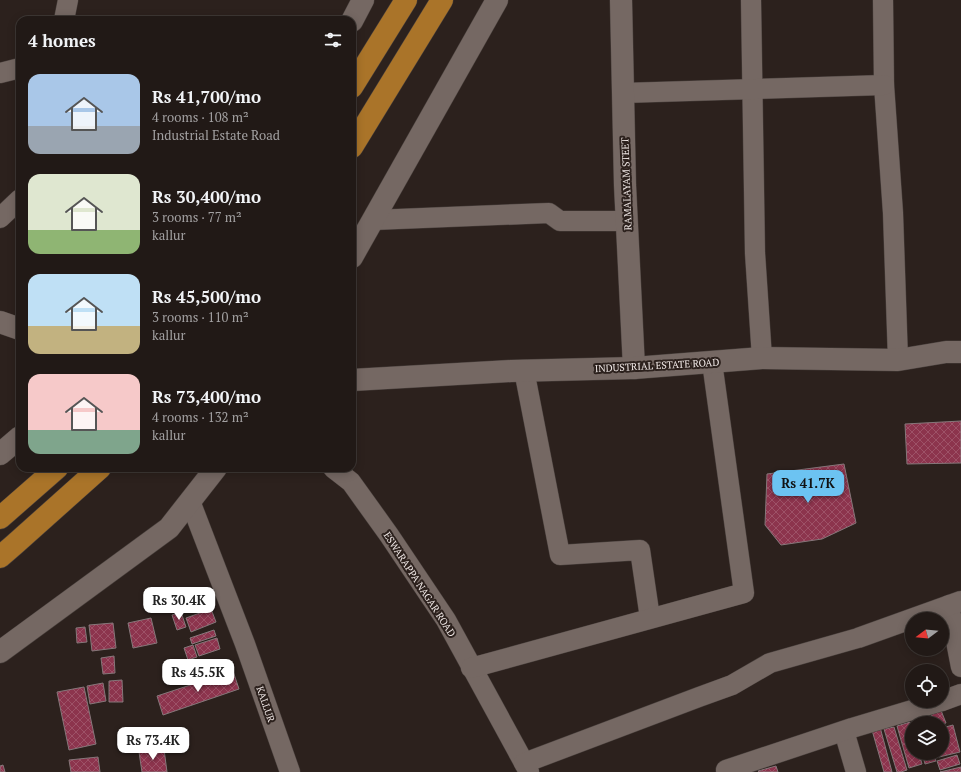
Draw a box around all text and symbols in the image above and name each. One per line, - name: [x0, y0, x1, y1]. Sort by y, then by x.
- text: 4 homes: [28, 29, 96, 52]
- icon: filters: [322, 29, 344, 51]
- text: Rs 41,700/mo: [152, 85, 261, 108]
- icon: home: [60, 90, 108, 138]
- text: 4 rooms · 108 m²: [152, 108, 249, 126]
- text: Industrial Estate Road: [152, 126, 280, 144]
- street label: RAMALAYAM STEET: [618, 137, 635, 231]
- text: Rs 30,400/mo: [152, 185, 261, 208]
- icon: home: [60, 190, 108, 238]
- text: 3 rooms · 77 m²: [152, 208, 242, 226]
- text: kallur: [152, 226, 186, 244]
- text: Rs 45,500/mo: [152, 285, 261, 308]
- icon: home: [60, 290, 108, 338]
- text: 3 rooms · 110 m²: [152, 308, 249, 326]
- text: kallur: [152, 326, 186, 344]
- street label: INDUSTRIAL ESTATE ROAD: [594, 356, 720, 375]
- text: Rs 73,400/mo: [152, 385, 261, 408]
- icon: home: [60, 390, 108, 438]
- text: 4 rooms · 132 m²: [152, 408, 249, 426]
- text: kallur: [152, 426, 186, 444]
- pin: Rs 41.7K: [767, 470, 849, 504]
- text: Rs 41.7K: [781, 474, 835, 492]
- street label: ESWARAPPA NAGAR ROAD: [381, 529, 458, 639]
- pin: Rs 30.4K: [138, 587, 220, 621]
- text: Rs 30.4K: [152, 591, 206, 609]
- north arrow: [905, 612, 949, 656]
- map controls: [905, 612, 949, 760]
- pin: Rs 45.5K: [157, 659, 239, 693]
- text: Rs 45.5K: [171, 663, 225, 681]
- button: locate: [905, 664, 949, 708]
- street label: KALLUR: [253, 684, 278, 724]
- button: layers: [905, 716, 949, 760]
- pin: Rs 73.4K: [112, 727, 194, 761]
- text: Rs 73.4K: [126, 731, 180, 749]

